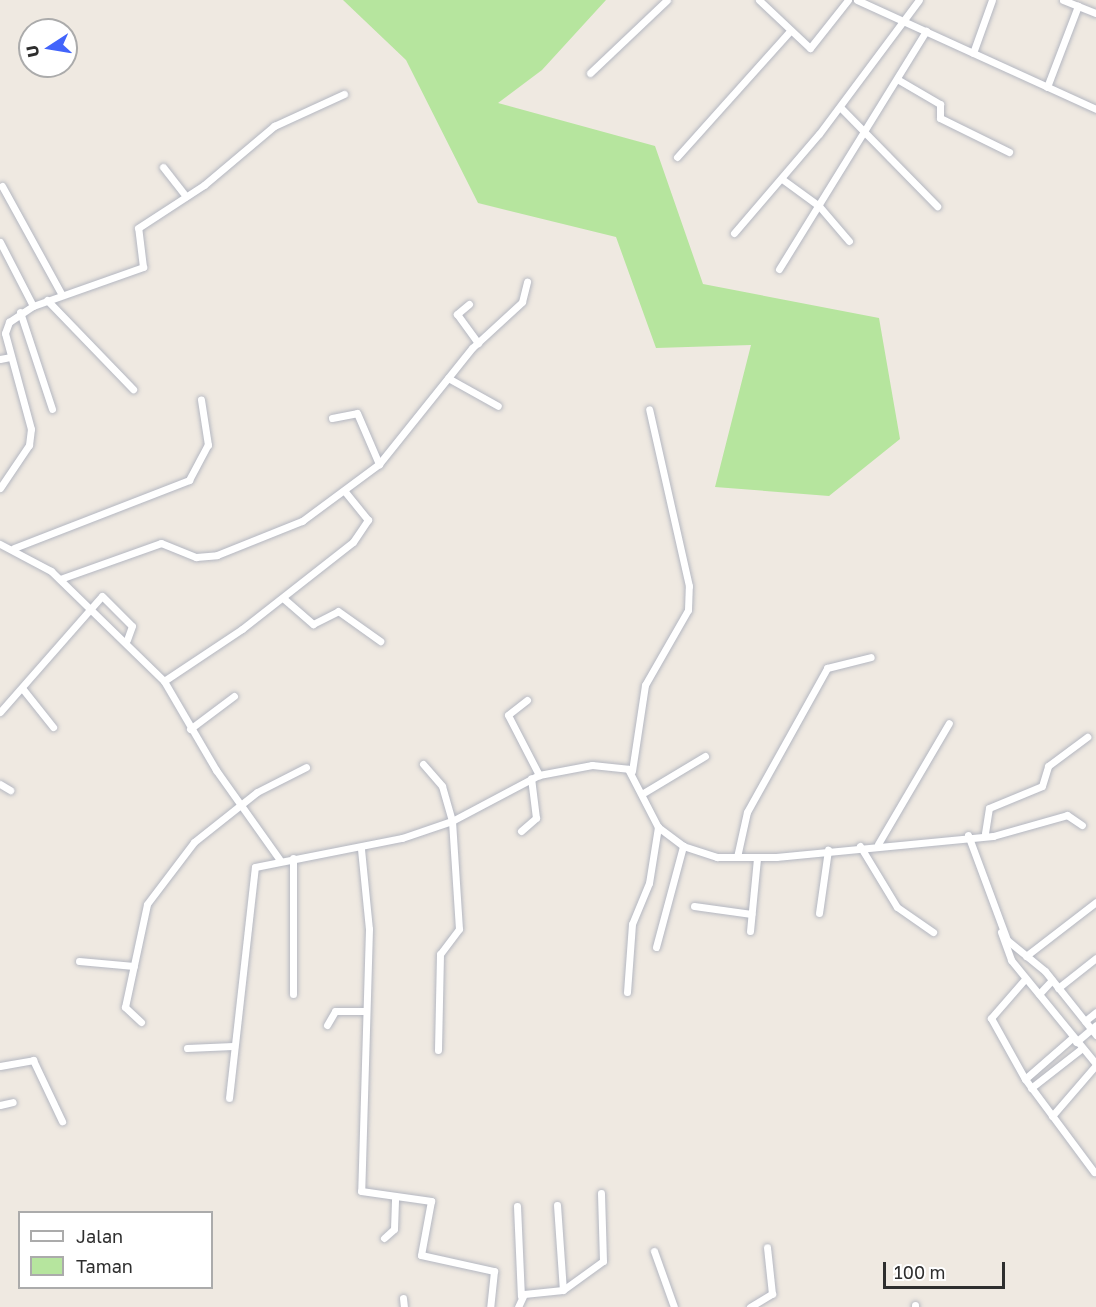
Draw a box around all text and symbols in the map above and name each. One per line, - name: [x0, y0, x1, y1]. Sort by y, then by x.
- north arrow: [18, 18, 78, 78]
- text: U: [21, 44, 43, 59]
- legend: [18, 1211, 213, 1289]
- text: Jalan: [76, 1225, 123, 1247]
- scale bar: [886, 1250, 1008, 1288]
- text: Taman: [76, 1255, 133, 1277]
- text: 100 m: [894, 1261, 945, 1283]

